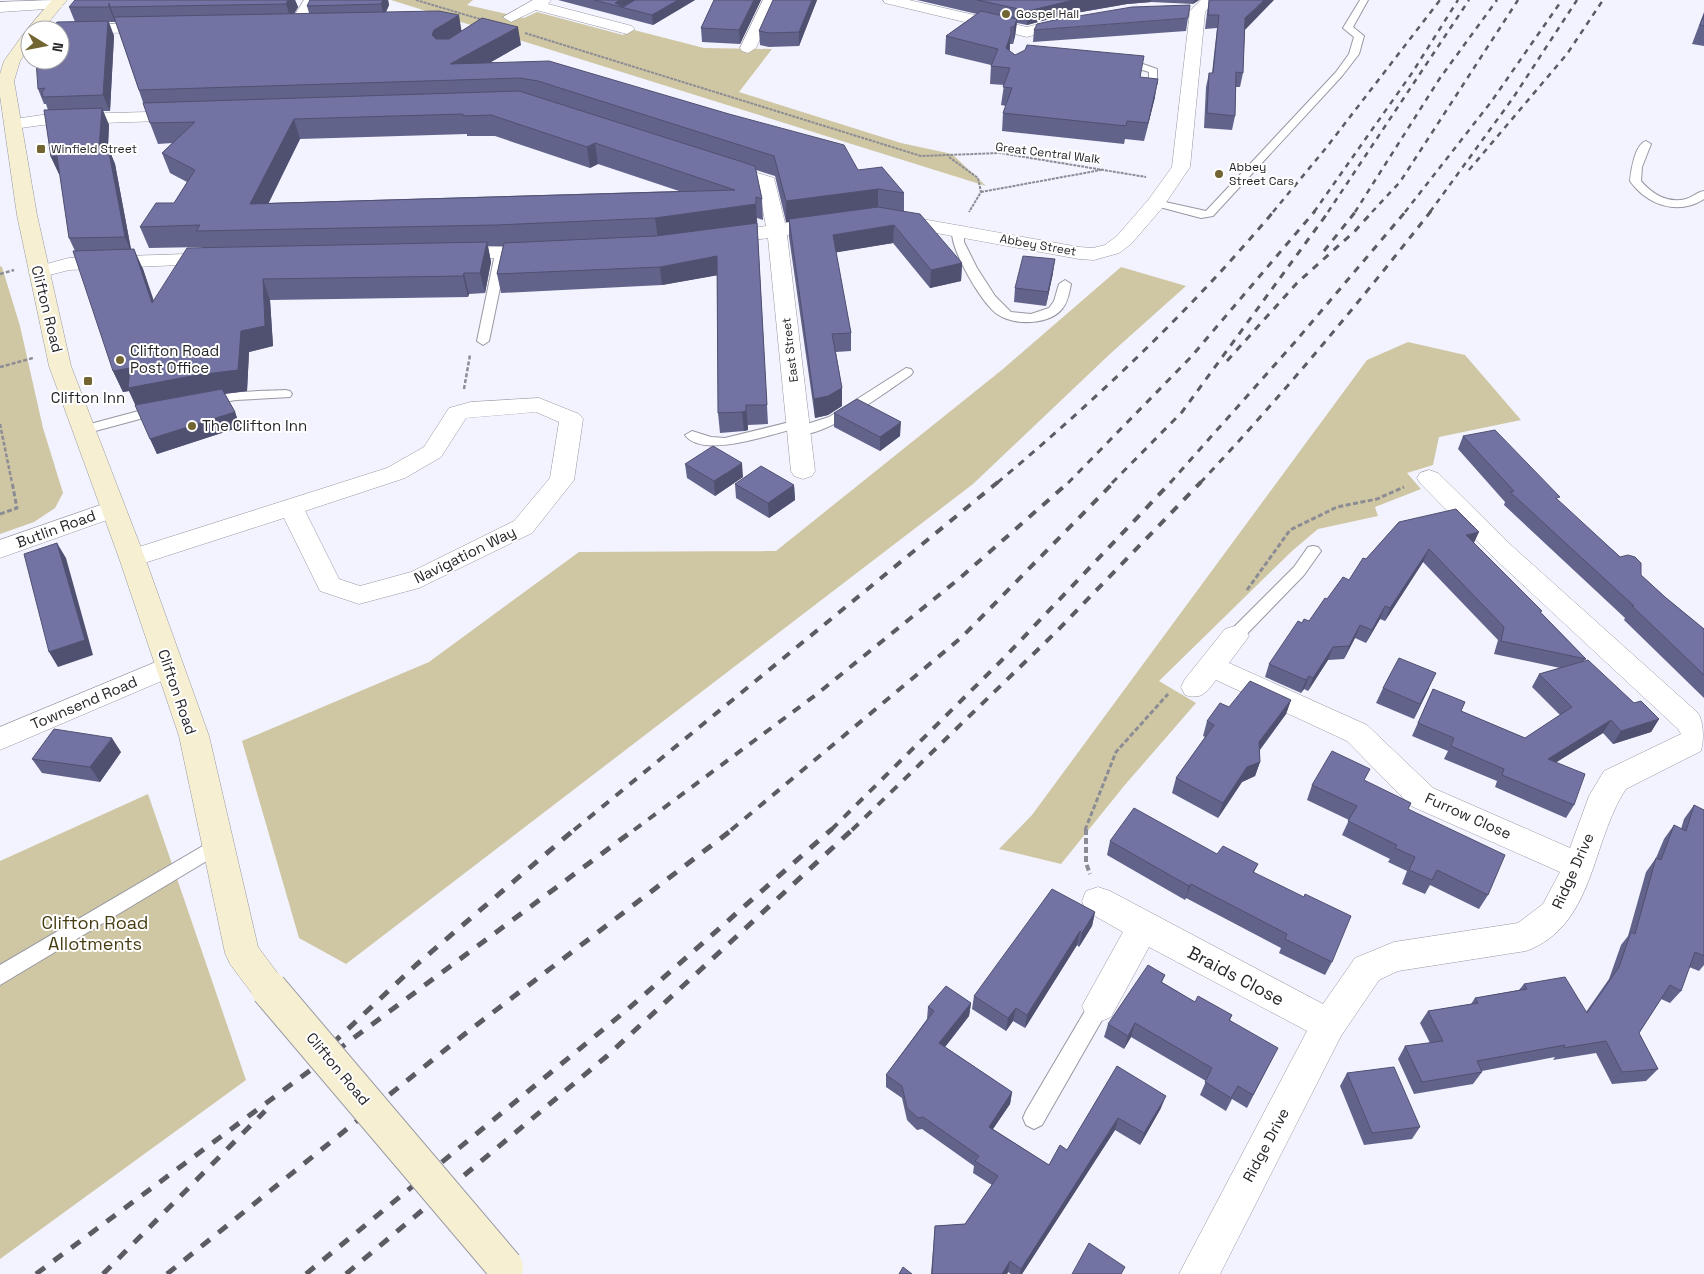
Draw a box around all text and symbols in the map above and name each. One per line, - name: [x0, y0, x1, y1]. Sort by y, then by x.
- place label: Gospel Hall: [1016, 6, 1079, 22]
- marker: Gospel Hall: [1000, 8, 1012, 20]
- north arrow: [20, 20, 70, 70]
- text: N: [48, 41, 67, 53]
- street label: Great Central Walk: [995, 139, 1102, 167]
- place label: Winfield Street: [51, 141, 137, 157]
- marker: Winfield Street: [35, 143, 47, 155]
- place label: Abbey Street Cars: [1229, 159, 1294, 189]
- marker: Abbey Street Cars: [1213, 168, 1225, 180]
- street label: Abbey Street: [999, 230, 1077, 260]
- street label: Clifton Road: [27, 263, 67, 354]
- street label: East Street: [778, 317, 802, 383]
- place label: Clifton Road Post Office: [130, 341, 219, 377]
- marker: Clifton Road Post Office: [114, 354, 126, 366]
- marker: Clifton Inn: [82, 375, 94, 387]
- place label: Clifton Inn: [51, 388, 125, 407]
- place label: The Clifton Inn: [202, 416, 307, 435]
- marker: The Clifton Inn: [186, 420, 198, 432]
- street label: Butlin Road: [13, 505, 98, 552]
- street label: Navigation Way: [411, 522, 519, 587]
- street label: Clifton Road: [154, 647, 201, 737]
- street label: Townsend Road: [28, 672, 140, 734]
- street label: Furrow Close: [1422, 788, 1515, 843]
- street label: Ridge Drive: [1547, 830, 1598, 912]
- park label: Clifton Road Allotments: [42, 911, 148, 955]
- street label: Braids Close: [1184, 941, 1288, 1011]
- street label: Clifton Road: [302, 1028, 374, 1109]
- street label: Ridge Drive: [1238, 1104, 1293, 1185]

